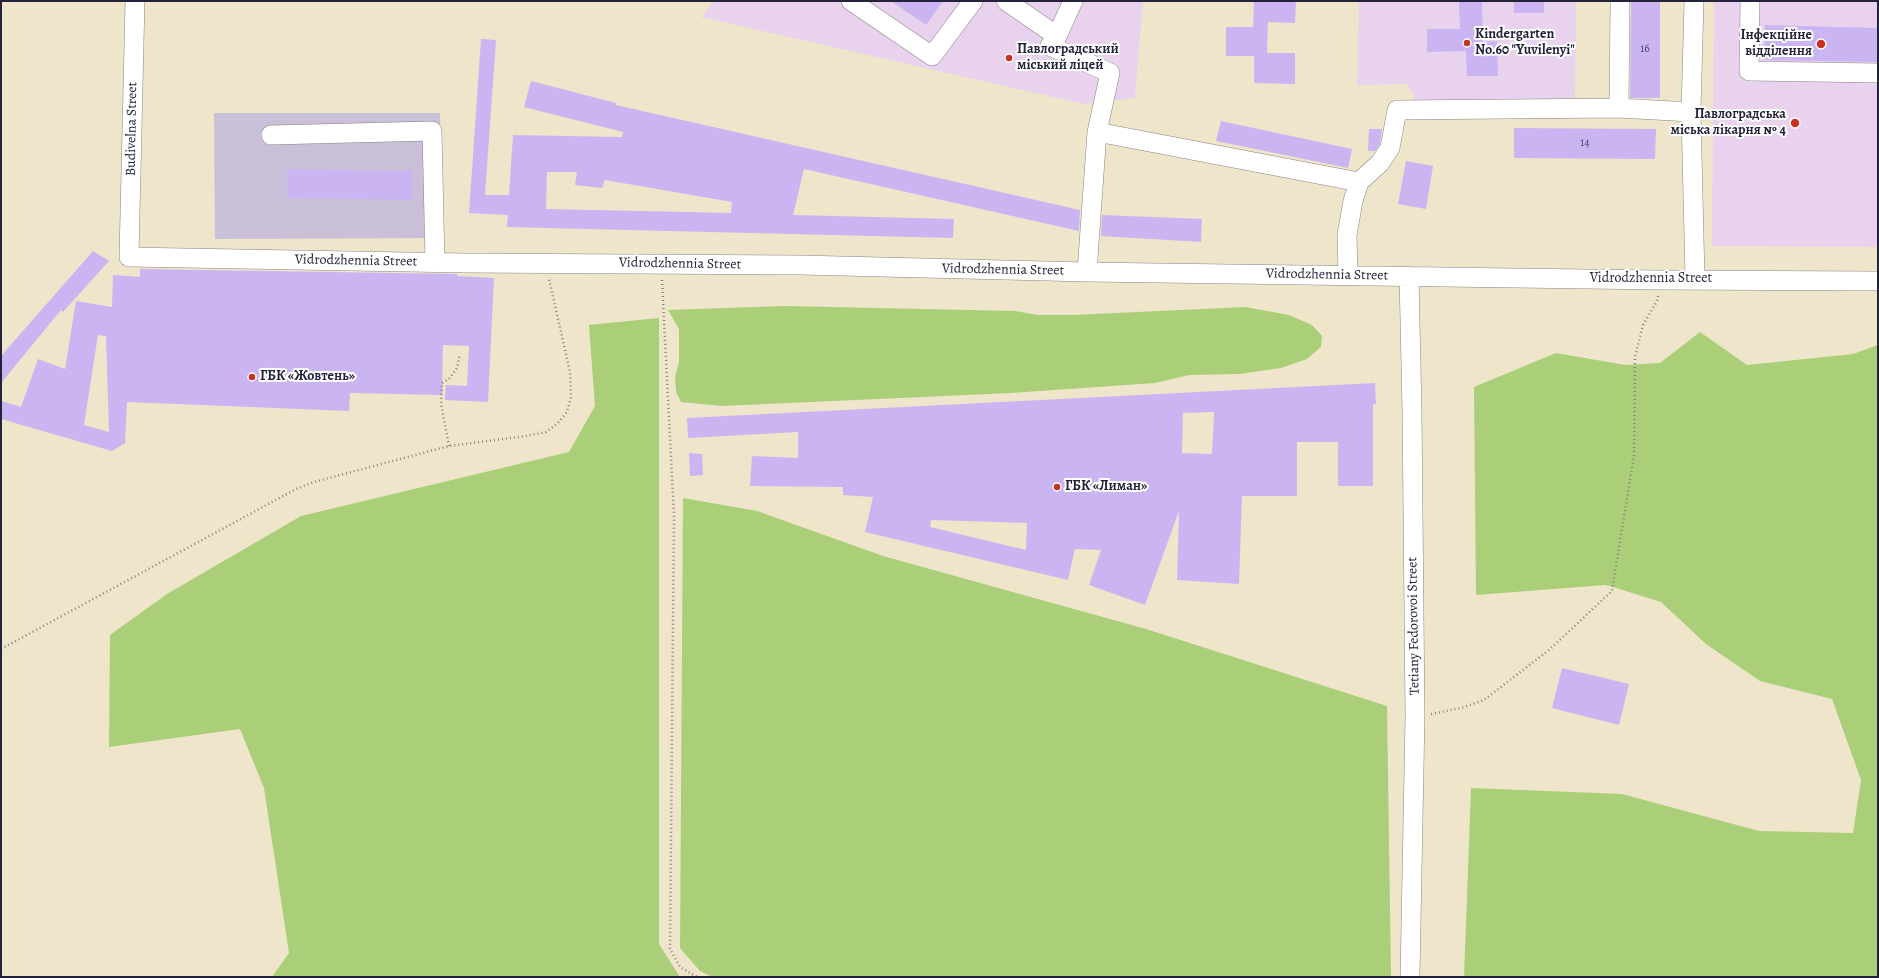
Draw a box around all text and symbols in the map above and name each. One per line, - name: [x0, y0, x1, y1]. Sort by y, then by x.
- place label: Kindergarten No.60 "Yuvilenyi": [1475, 27, 1575, 60]
- place label: Інфекційне відділення: [1740, 28, 1812, 60]
- marker: Kindergarten No.60 "Yuvilenyi": [1462, 38, 1472, 48]
- marker: Інфекційне відділення: [1815, 38, 1827, 50]
- place label: Павлоградський міський ліцей: [1017, 42, 1119, 74]
- house number: 16: [1640, 42, 1650, 56]
- marker: Павлоградський міський ліцей: [1004, 53, 1014, 63]
- street label: Budivelna Street: [123, 82, 141, 176]
- place label: Павлоградська міська лікарня № 4: [1670, 107, 1786, 140]
- marker: Павлоградська міська лікарня № 4: [1789, 117, 1801, 129]
- house number: 14: [1580, 136, 1590, 150]
- street label: Vidrodzhennia Street: [295, 252, 417, 270]
- street label: Vidrodzhennia Street: [619, 255, 741, 273]
- street label: Vidrodzhennia Street: [942, 261, 1064, 279]
- street label: Vidrodzhennia Street: [1266, 266, 1388, 284]
- street label: Vidrodzhennia Street: [1590, 271, 1712, 287]
- place label: ГБК «Жовтень»: [260, 369, 355, 385]
- marker: ГБК «Жовтень»: [247, 372, 257, 382]
- place label: ГБК «Лиман»: [1065, 479, 1147, 495]
- marker: ГБК «Лиман»: [1052, 482, 1062, 492]
- street label: Tetiany Fedorovoi Street: [1404, 557, 1424, 695]

